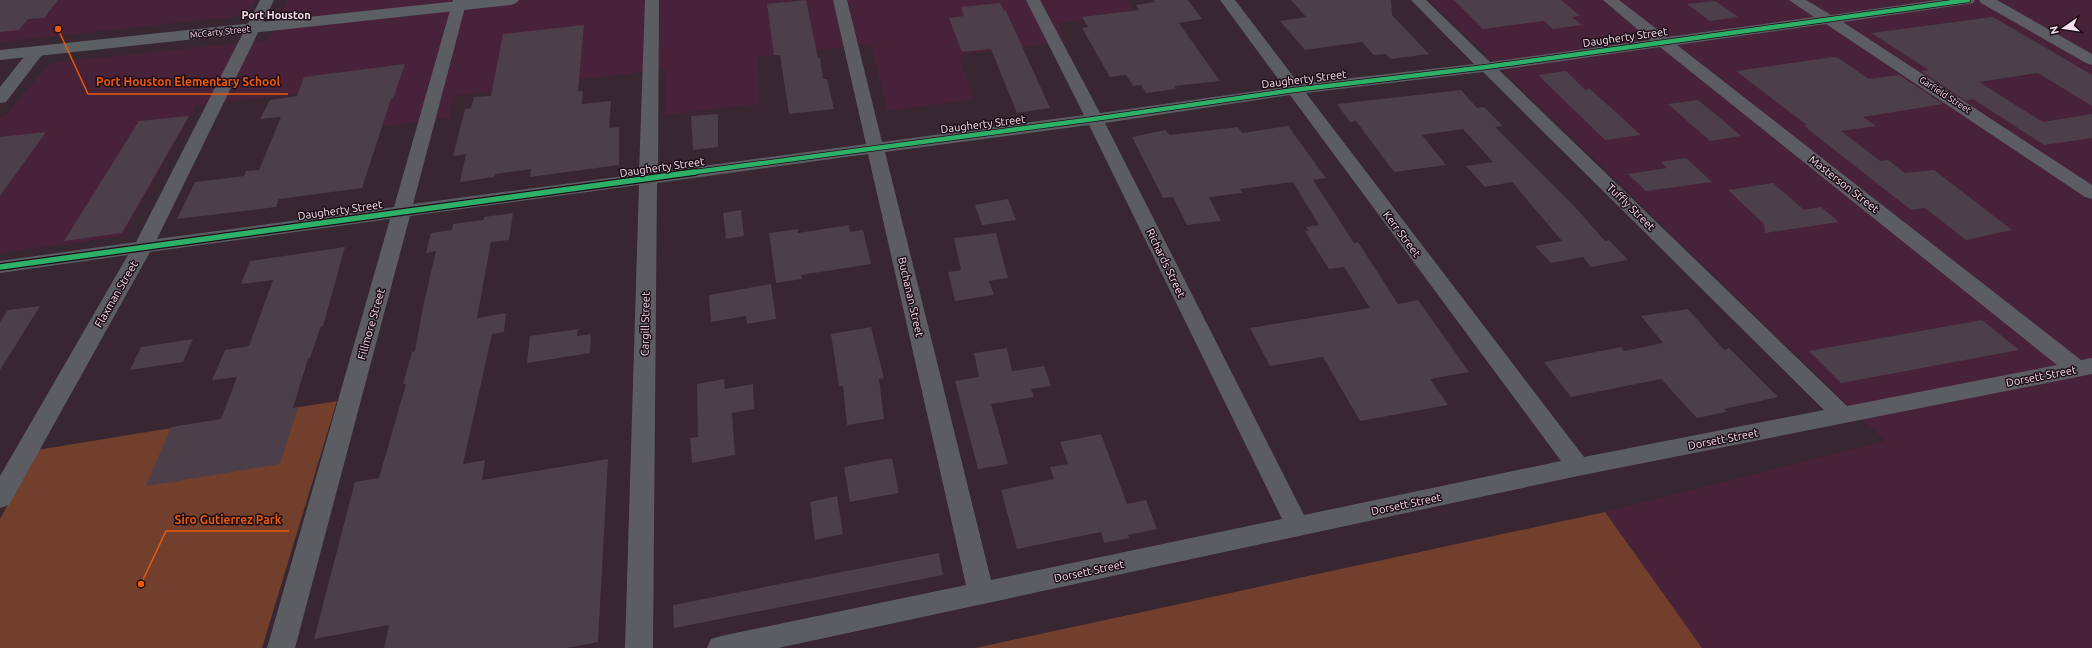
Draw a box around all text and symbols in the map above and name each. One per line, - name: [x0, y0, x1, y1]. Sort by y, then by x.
- north arrow: [2044, 8, 2084, 48]
- district label: Port Houston: [241, 9, 311, 21]
- street label: McCarty Street: [189, 24, 251, 40]
- street label: Daugherty Street: [1582, 25, 1669, 49]
- text: N: [2047, 25, 2061, 36]
- street label: Daugherty Street: [1261, 68, 1348, 90]
- callout: Port Houston Elementary School: [88, 70, 288, 94]
- text: Port Houston Elementary School: [96, 75, 280, 88]
- street label: Garfield Street: [1917, 75, 1973, 116]
- street label: Daugherty Street: [940, 113, 1027, 135]
- street label: Masterson Street: [1807, 153, 1882, 215]
- street label: Daugherty Street: [619, 155, 706, 179]
- street label: Tuffly Street: [1605, 181, 1658, 233]
- street label: Daugherty Street: [297, 198, 384, 222]
- street label: Kerr Street: [1381, 209, 1424, 260]
- street label: Richards Street: [1144, 227, 1188, 300]
- street label: Buchanan Street: [896, 256, 926, 339]
- street label: Flaxman Street: [92, 258, 140, 329]
- street label: Fillmore Street: [355, 286, 387, 361]
- street label: Cargill Street: [638, 291, 652, 356]
- street label: Dorsett Street: [2005, 363, 2078, 389]
- street label: Dorsett Street: [1687, 426, 1760, 452]
- street label: Dorsett Street: [1370, 491, 1443, 517]
- callout: Siro Gutierrez Park: [166, 507, 289, 531]
- text: Siro Gutierrez Park: [175, 513, 282, 526]
- street label: Dorsett Street: [1053, 558, 1126, 584]

